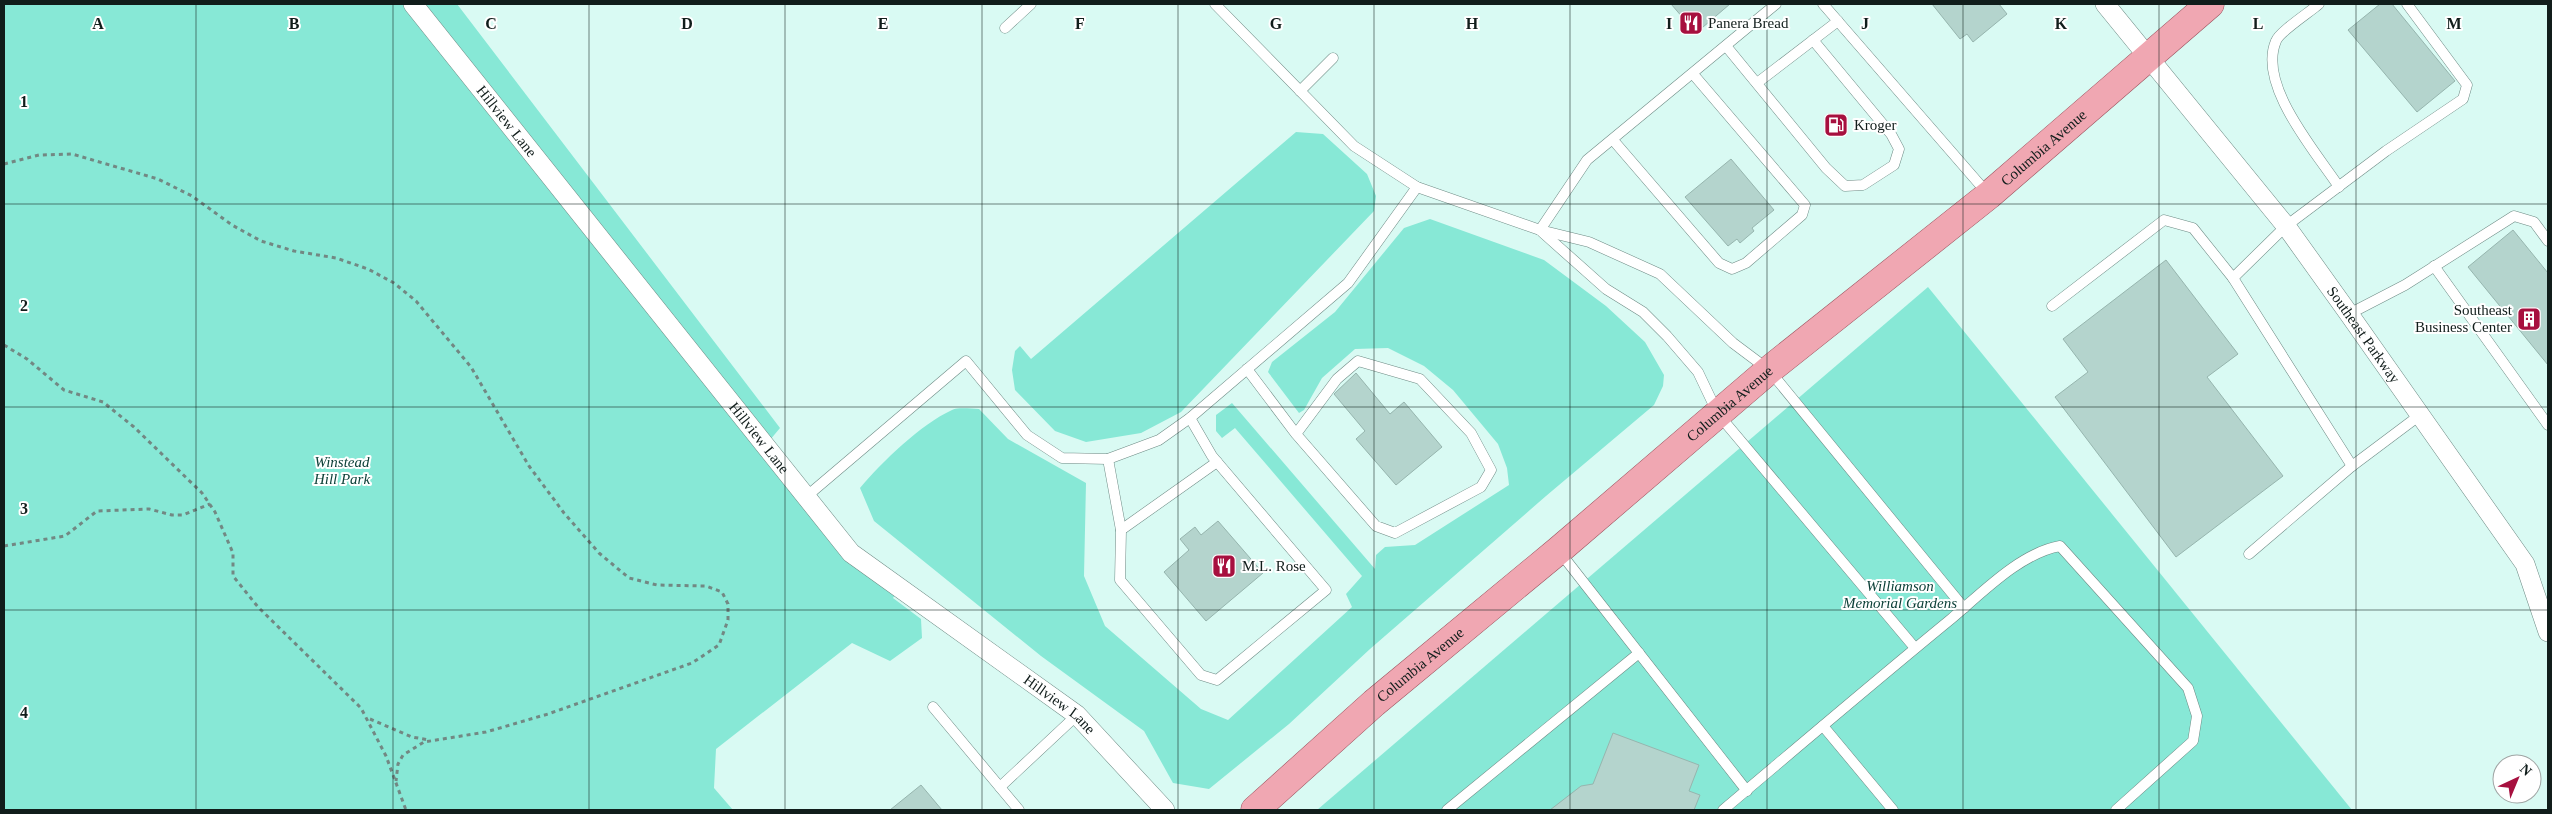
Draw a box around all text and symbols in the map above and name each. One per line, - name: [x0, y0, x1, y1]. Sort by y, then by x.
- restaurant icon: Panera Bread: [1678, 10, 1704, 36]
- text: A: [92, 15, 104, 32]
- text: B: [289, 15, 300, 32]
- text: C: [485, 15, 497, 32]
- text: D: [681, 15, 693, 32]
- text: E: [878, 15, 888, 32]
- text: F: [1075, 15, 1085, 32]
- text: G: [1270, 15, 1283, 32]
- text: H: [1466, 15, 1479, 32]
- text: I: [1666, 15, 1672, 32]
- place label: Panera Bread: [1708, 15, 1789, 31]
- text: J: [1861, 15, 1869, 32]
- text: K: [2055, 15, 2068, 32]
- text: L: [2253, 15, 2263, 32]
- text: M: [2446, 15, 2462, 32]
- street label: Hillview Lane: [473, 83, 540, 160]
- text: 1: [20, 93, 28, 110]
- street label: Columbia Avenue: [1998, 106, 2090, 189]
- fuel station icon: Kroger: [1823, 112, 1849, 138]
- place label: Kroger: [1854, 117, 1896, 133]
- street label: Southeast Parkway: [2324, 283, 2403, 387]
- text: 2: [20, 297, 28, 314]
- place label: Southeast Business Center: [2415, 302, 2513, 335]
- building icon: Southeast Business Center: [2516, 306, 2542, 332]
- street label: Columbia Avenue: [1684, 362, 1776, 445]
- street label: Hillview Lane: [726, 399, 792, 477]
- park label: Winstead Hill Park: [313, 454, 370, 487]
- text: 3: [20, 500, 28, 517]
- restaurant icon: M.L. Rose: [1211, 553, 1237, 579]
- place label: M.L. Rose: [1242, 558, 1306, 574]
- park label: Williamson Memorial Gardens: [1842, 578, 1957, 611]
- street label: Columbia Avenue: [1374, 624, 1467, 705]
- street label: Hillview Lane: [1021, 671, 1099, 737]
- text: 4: [20, 704, 28, 721]
- north arrow: [2492, 754, 2542, 804]
- text: N: [2517, 761, 2535, 779]

